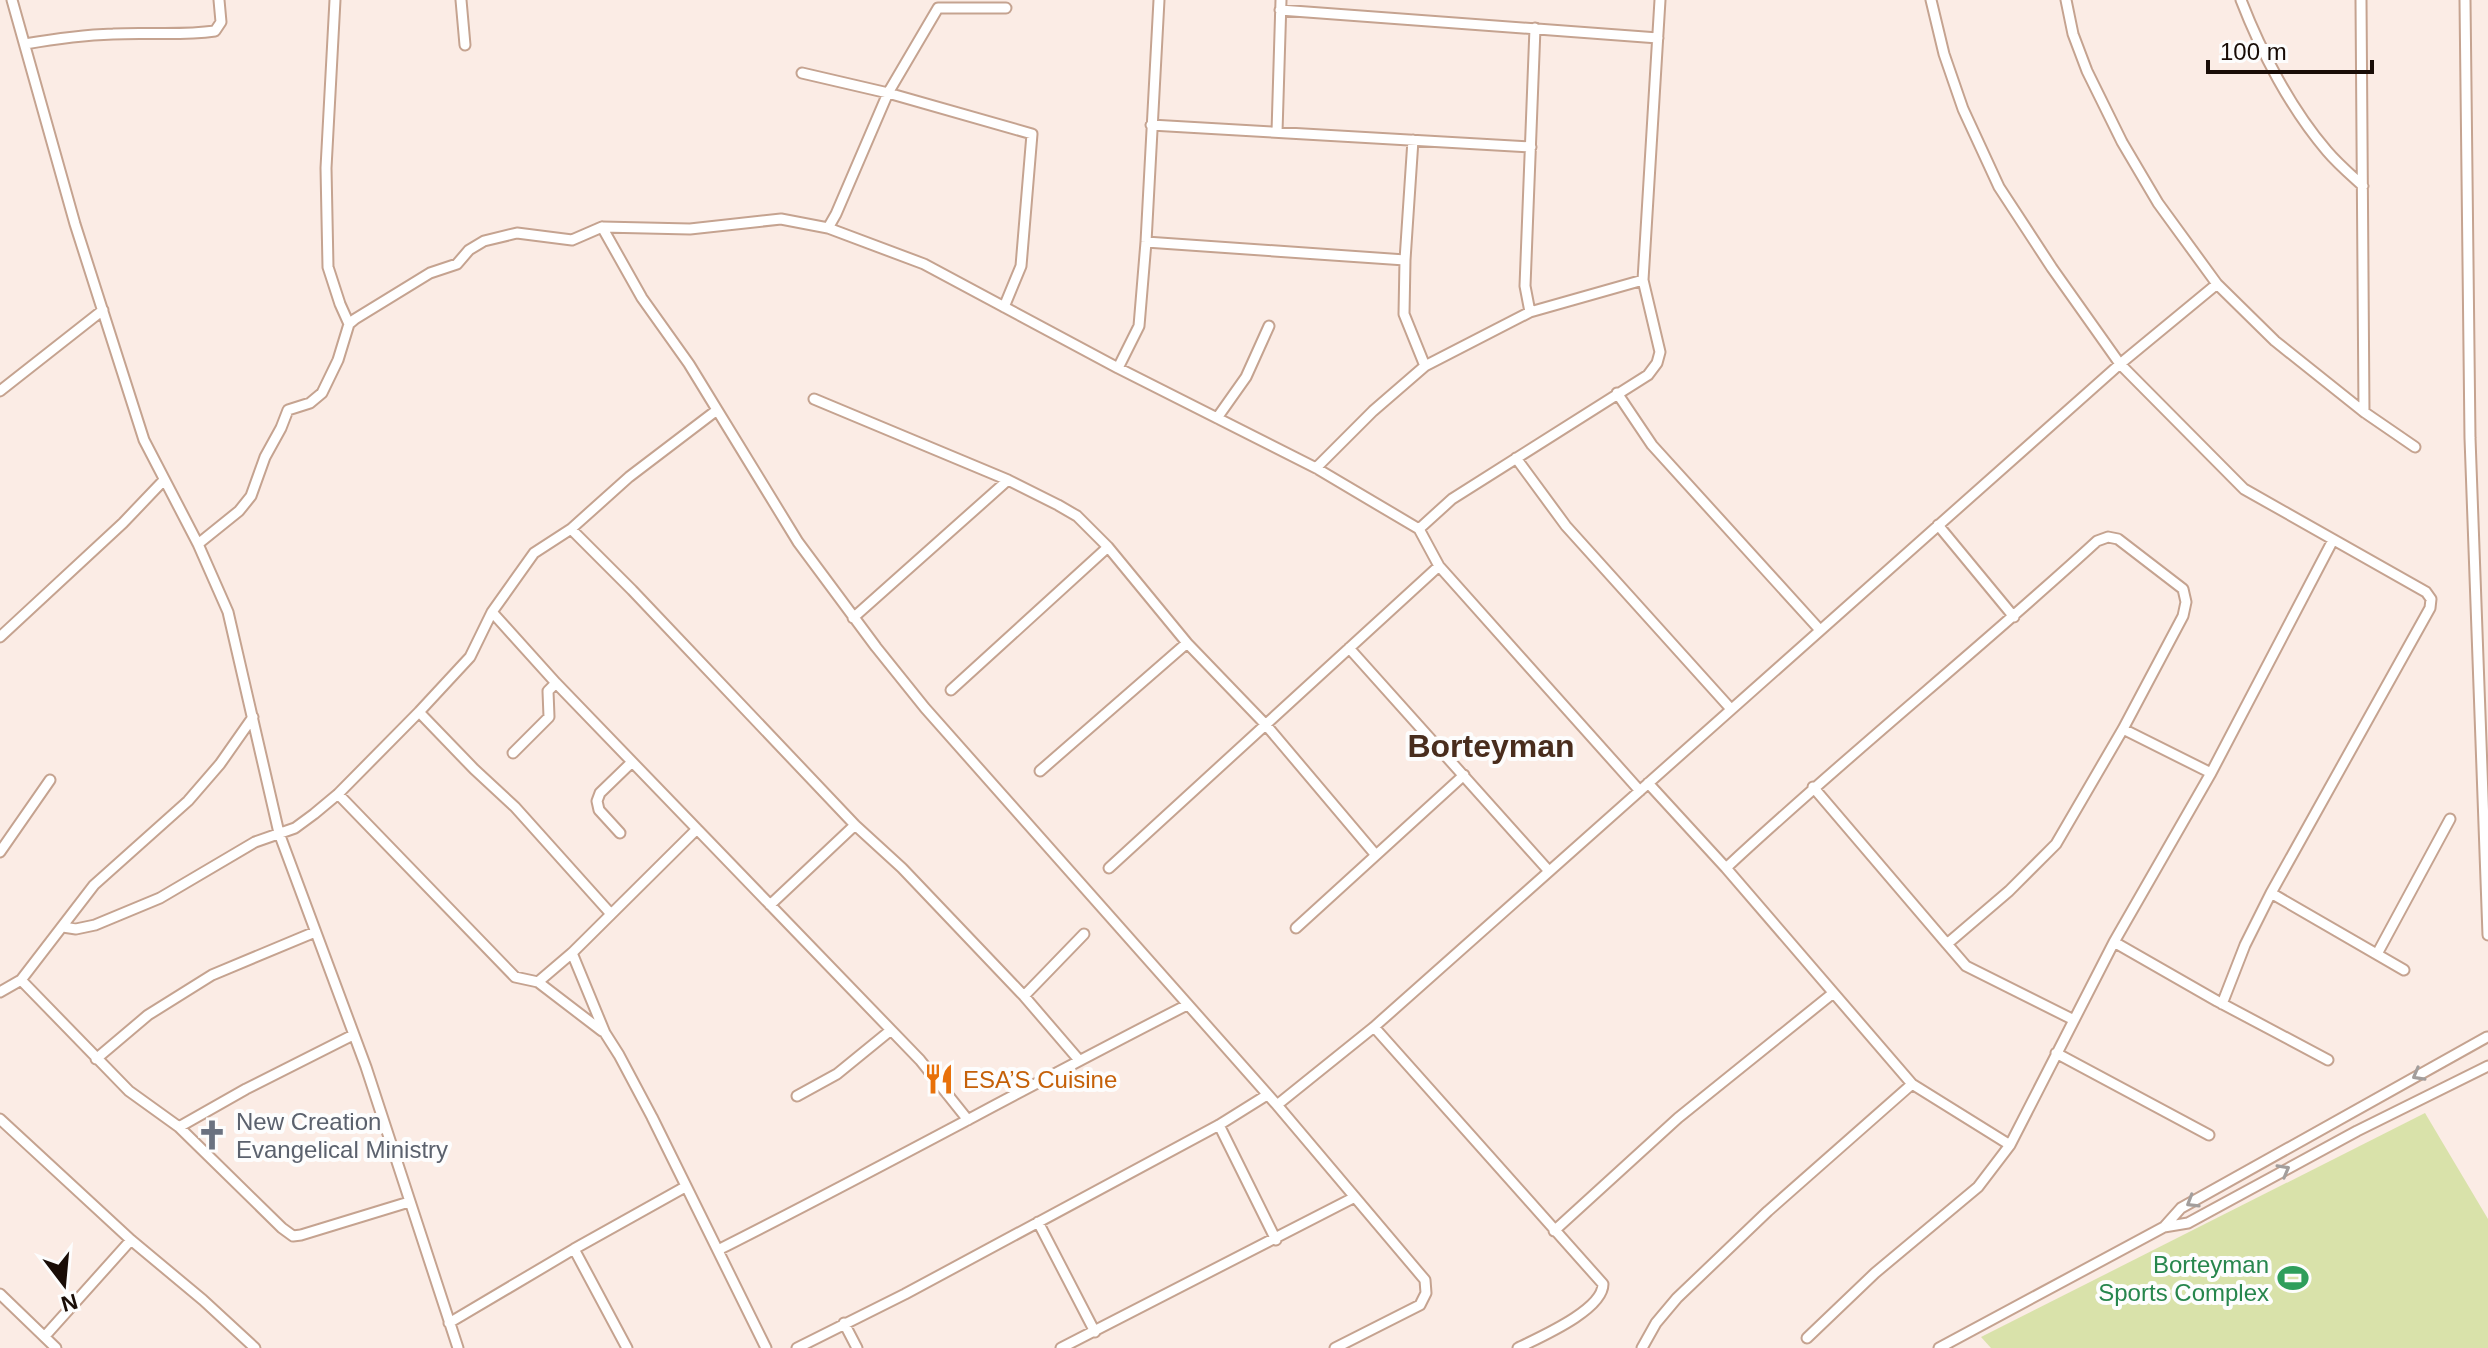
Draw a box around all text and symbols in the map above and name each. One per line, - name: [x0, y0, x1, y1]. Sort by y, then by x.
- scale bar: [2208, 24, 2372, 74]
- text: 100 m: [2220, 38, 2287, 65]
- district label: Borteyman: [1407, 728, 1575, 764]
- restaurant icon: ESA’S Cuisine: [922, 1062, 956, 1096]
- one-way arrow: [2412, 1065, 2427, 1081]
- place label: ESA’S Cuisine: [963, 1066, 1117, 1093]
- place label: New Creation Evangelical Ministry: [236, 1108, 448, 1163]
- church icon: New Creation Evangelical Ministry: [195, 1118, 229, 1152]
- one-way arrow: [2276, 1165, 2291, 1180]
- one-way arrow: [2186, 1192, 2201, 1208]
- north arrow: [24, 1244, 104, 1324]
- place label: Borteyman Sports Complex: [2098, 1251, 2269, 1306]
- sports icon: Borteyman Sports Complex: [2276, 1261, 2310, 1295]
- text: N: [58, 1289, 80, 1317]

